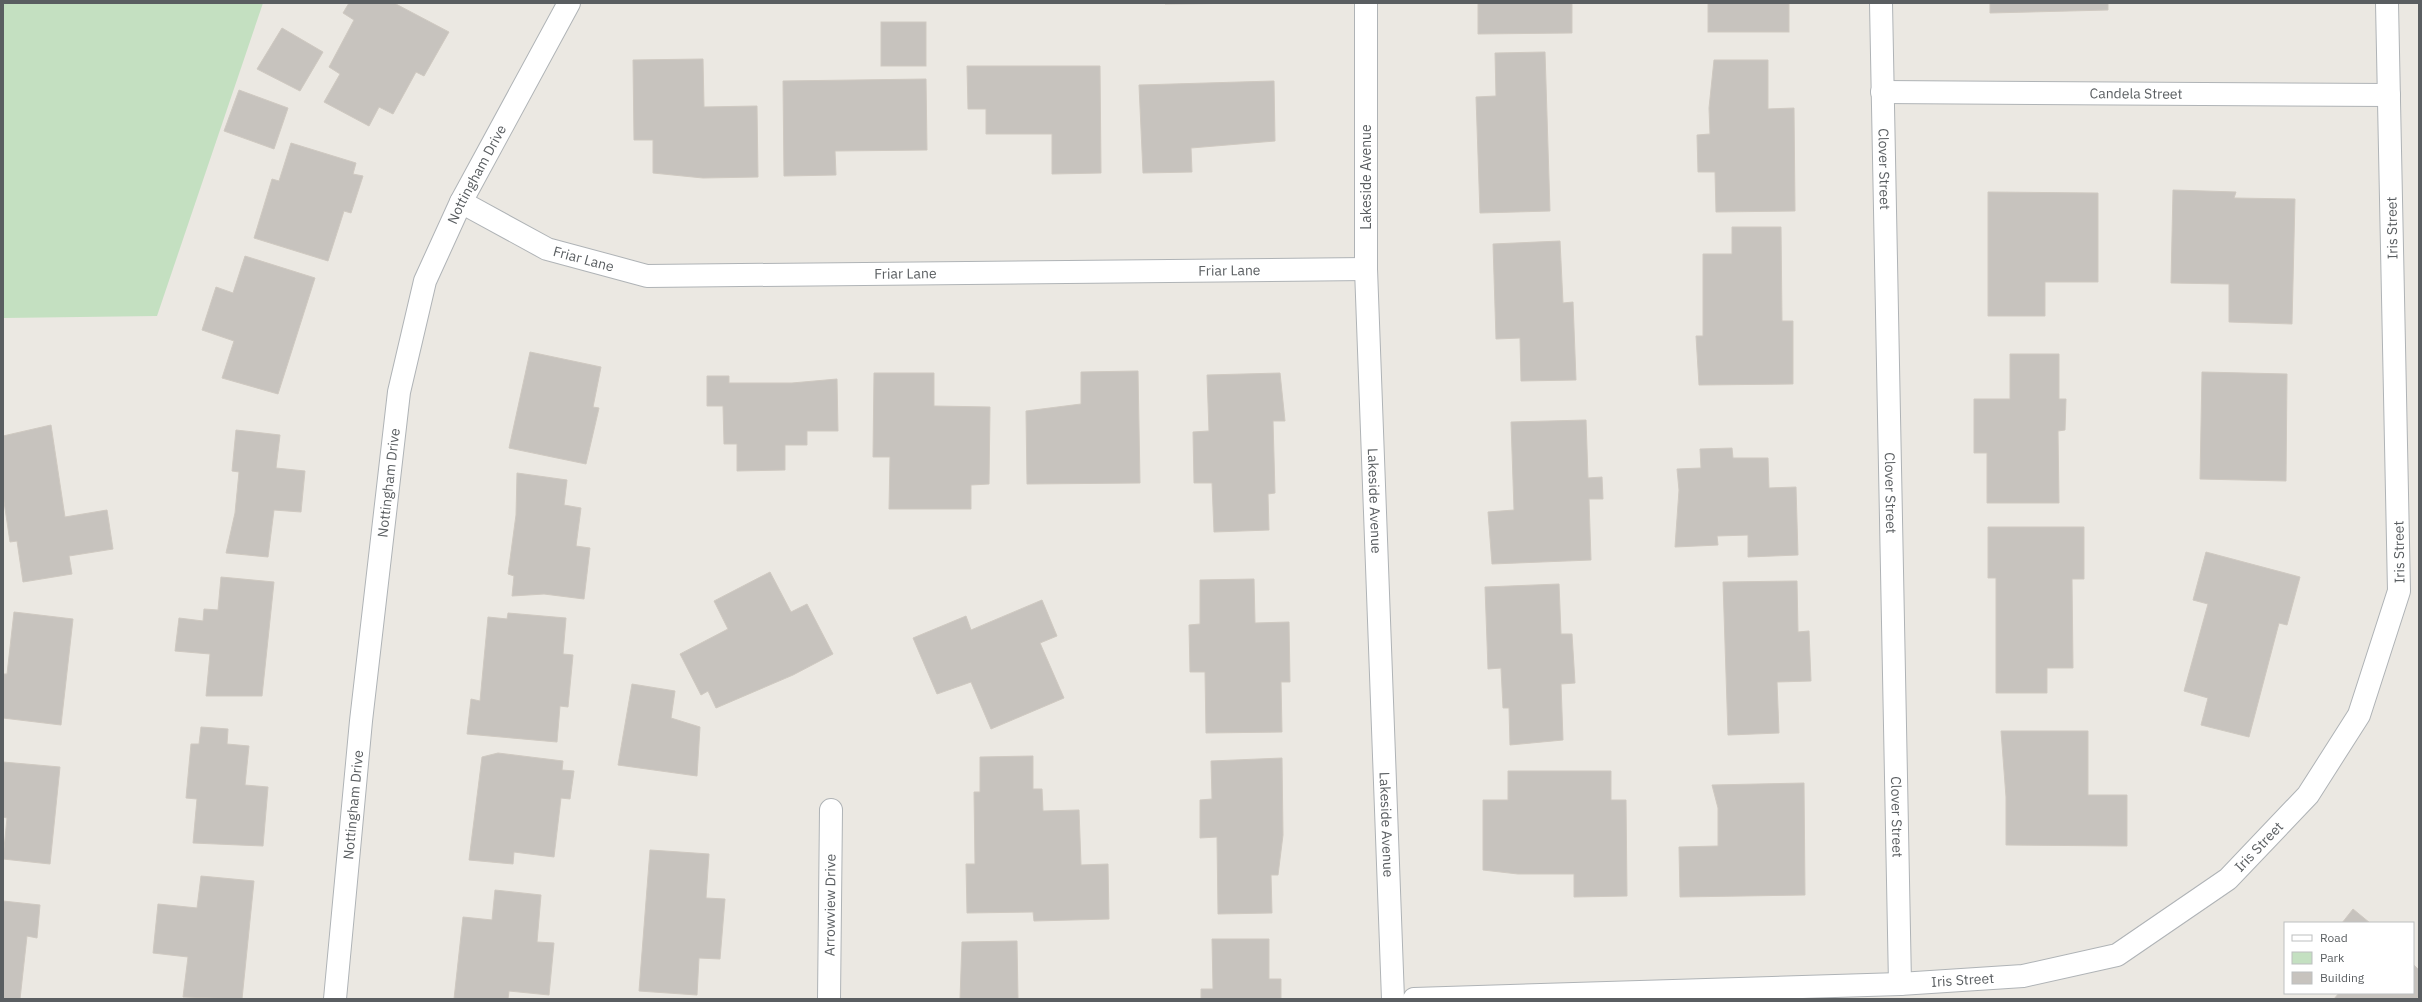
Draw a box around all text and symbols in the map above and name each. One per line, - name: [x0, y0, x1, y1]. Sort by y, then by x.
- street label: Candela Street: [2089, 84, 2183, 103]
- street label: Nottingham Drive: [443, 121, 510, 227]
- street label: Lakeside Avenue: [1357, 124, 1375, 230]
- street label: Clover Street: [1874, 128, 1894, 210]
- street label: Iris Street: [2382, 196, 2402, 260]
- street label: Friar Lane: [551, 242, 616, 276]
- street label: Friar Lane: [1198, 261, 1261, 280]
- street label: Friar Lane: [874, 264, 937, 283]
- street label: Nottingham Drive: [373, 427, 404, 538]
- street label: Lakeside Avenue: [1364, 448, 1386, 554]
- street label: Clover Street: [1881, 452, 1900, 534]
- street label: Iris Street: [2389, 520, 2409, 584]
- street label: Nottingham Drive: [339, 749, 367, 860]
- street label: Lakeside Avenue: [1376, 772, 1398, 878]
- street label: Clover Street: [1887, 776, 1907, 858]
- street label: Iris Street: [2231, 818, 2287, 876]
- street label: Arrowview Drive: [820, 853, 840, 956]
- legend: [2284, 922, 2414, 994]
- text: Road: [2320, 930, 2348, 945]
- text: Park: [2320, 950, 2345, 965]
- street label: Iris Street: [1931, 969, 1995, 991]
- text: Building: [2320, 970, 2365, 985]

